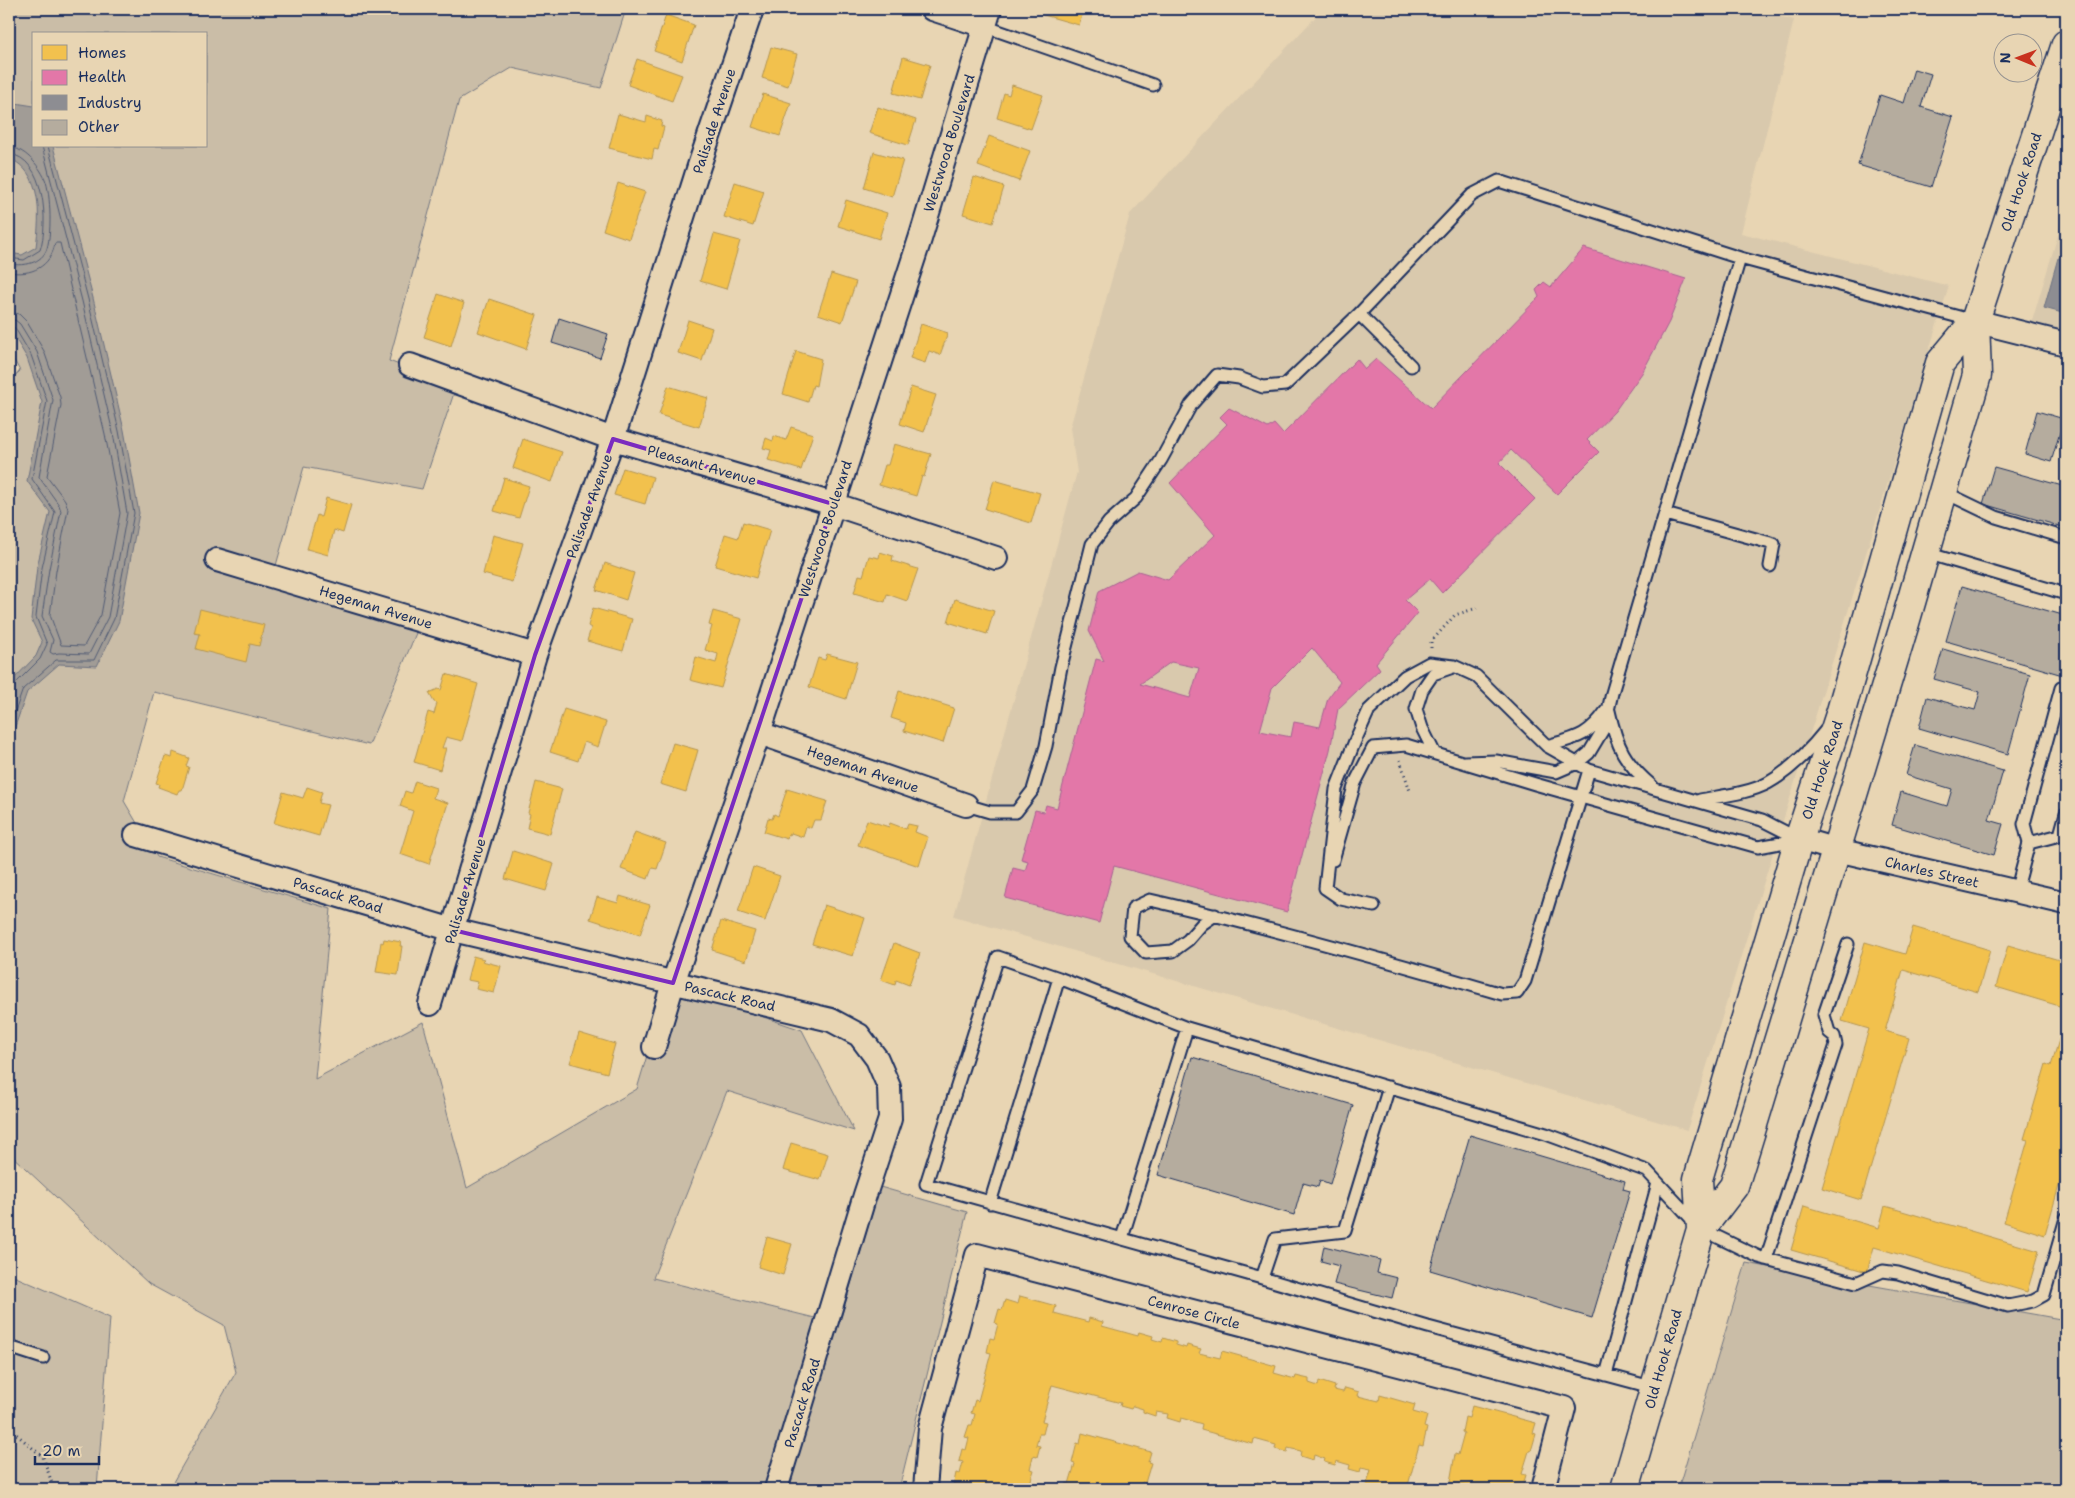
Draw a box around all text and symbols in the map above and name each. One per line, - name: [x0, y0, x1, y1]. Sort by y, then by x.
- legend: [32, 32, 208, 148]
- north arrow: [1992, 32, 2042, 82]
- text: Homes: [78, 43, 126, 63]
- text: N: [1996, 52, 2014, 63]
- street label: Palisade Avenue: [688, 66, 740, 176]
- text: Health: [78, 67, 126, 87]
- street label: Westwood Boulevard: [919, 72, 979, 214]
- text: Industry: [78, 93, 142, 113]
- text: Other: [78, 117, 120, 137]
- street label: Old Hook Road: [1997, 130, 2045, 234]
- street label: Pleasant Avenue: [645, 441, 759, 489]
- street label: Palisade Avenue: [562, 451, 616, 561]
- street label: Westwood Boulevard: [794, 458, 856, 600]
- street label: Hegeman Avenue: [317, 581, 435, 633]
- street label: Old Hook Road: [1798, 718, 1846, 822]
- street label: Hegeman Avenue: [804, 741, 922, 797]
- street label: Palisade Avenue: [440, 836, 490, 946]
- street label: Charles Street: [1883, 852, 1981, 892]
- street label: Pascack Road: [291, 873, 385, 917]
- street label: Pascack Road: [683, 977, 777, 1015]
- street label: Cenrose Circle: [1146, 1291, 1242, 1333]
- street label: Old Hook Road: [1640, 1307, 1686, 1411]
- street label: Pascack Road: [780, 1356, 824, 1450]
- scale bar: [35, 1433, 99, 1465]
- text: 20 m: [42, 1441, 81, 1461]

